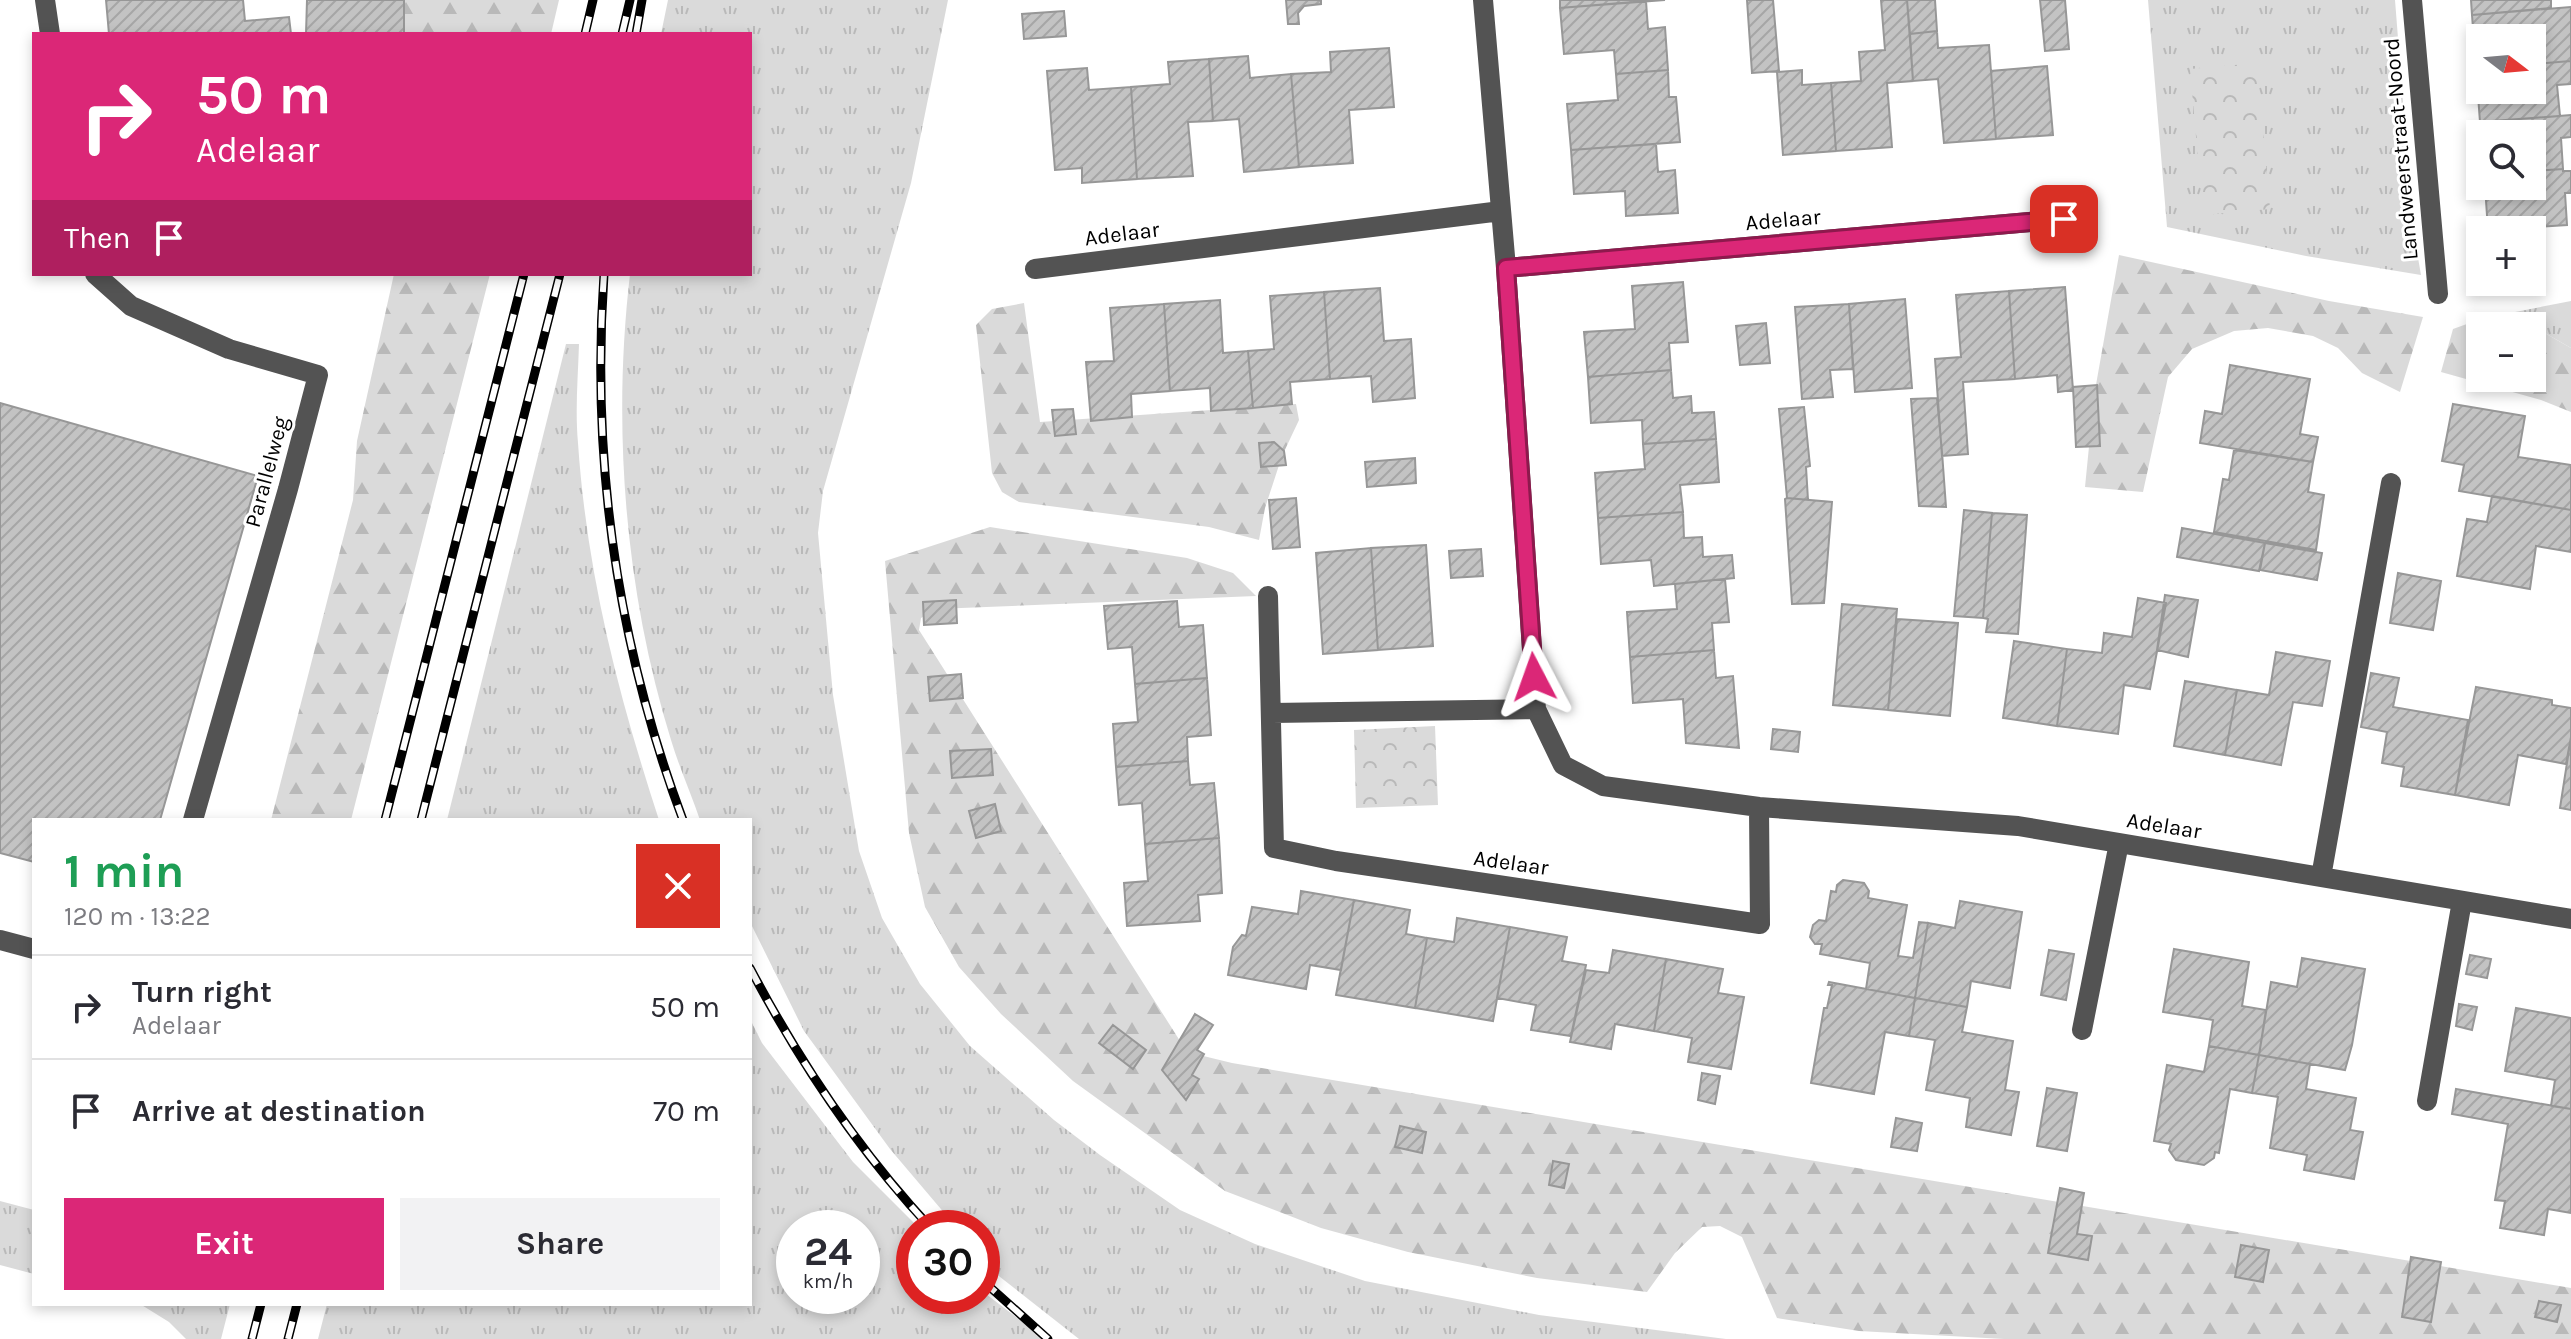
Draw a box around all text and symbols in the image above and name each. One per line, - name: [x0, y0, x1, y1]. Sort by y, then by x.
- north arrow: [2466, 24, 2546, 104]
- map controls: [2466, 24, 2546, 392]
- street label: Landweerstraat-Noord: [2378, 37, 2424, 261]
- text: 50 m: [196, 62, 331, 127]
- icon: right: [64, 64, 168, 168]
- button: search: [2466, 120, 2546, 200]
- text: Adelaar: [196, 129, 319, 171]
- pin: [2030, 185, 2098, 253]
- icon: arrive: [2042, 197, 2086, 241]
- street label: Adelaar: [1744, 204, 1822, 236]
- icon: arrive: [147, 216, 191, 260]
- button: +: [2466, 216, 2546, 296]
- street label: Adelaar: [1083, 217, 1161, 251]
- text: Then: [64, 220, 131, 256]
- button: −: [2466, 312, 2546, 392]
- street label: Parallelweg: [240, 413, 294, 530]
- position arrow: [1492, 635, 1576, 719]
- street label: Adelaar: [2125, 807, 2203, 845]
- text: 1 min: [64, 843, 184, 899]
- button: close: [636, 844, 720, 928]
- street label: Adelaar: [1472, 845, 1550, 881]
- text: 120 m · 13:22: [64, 901, 211, 932]
- text: Turn right: [132, 974, 272, 1010]
- icon: right: [64, 985, 108, 1029]
- text: 50 m: [650, 989, 720, 1025]
- text: Adelaar: [132, 1010, 221, 1041]
- icon: arrive: [64, 1089, 108, 1133]
- text: Arrive at destination: [132, 1093, 426, 1129]
- text: 70 m: [653, 1093, 720, 1129]
- button: Exit: [64, 1198, 384, 1290]
- button: Share: [400, 1198, 720, 1290]
- speed limit sign: 30: [896, 1210, 1000, 1314]
- text: 24: [804, 1228, 852, 1275]
- text: km/h: [803, 1270, 853, 1293]

